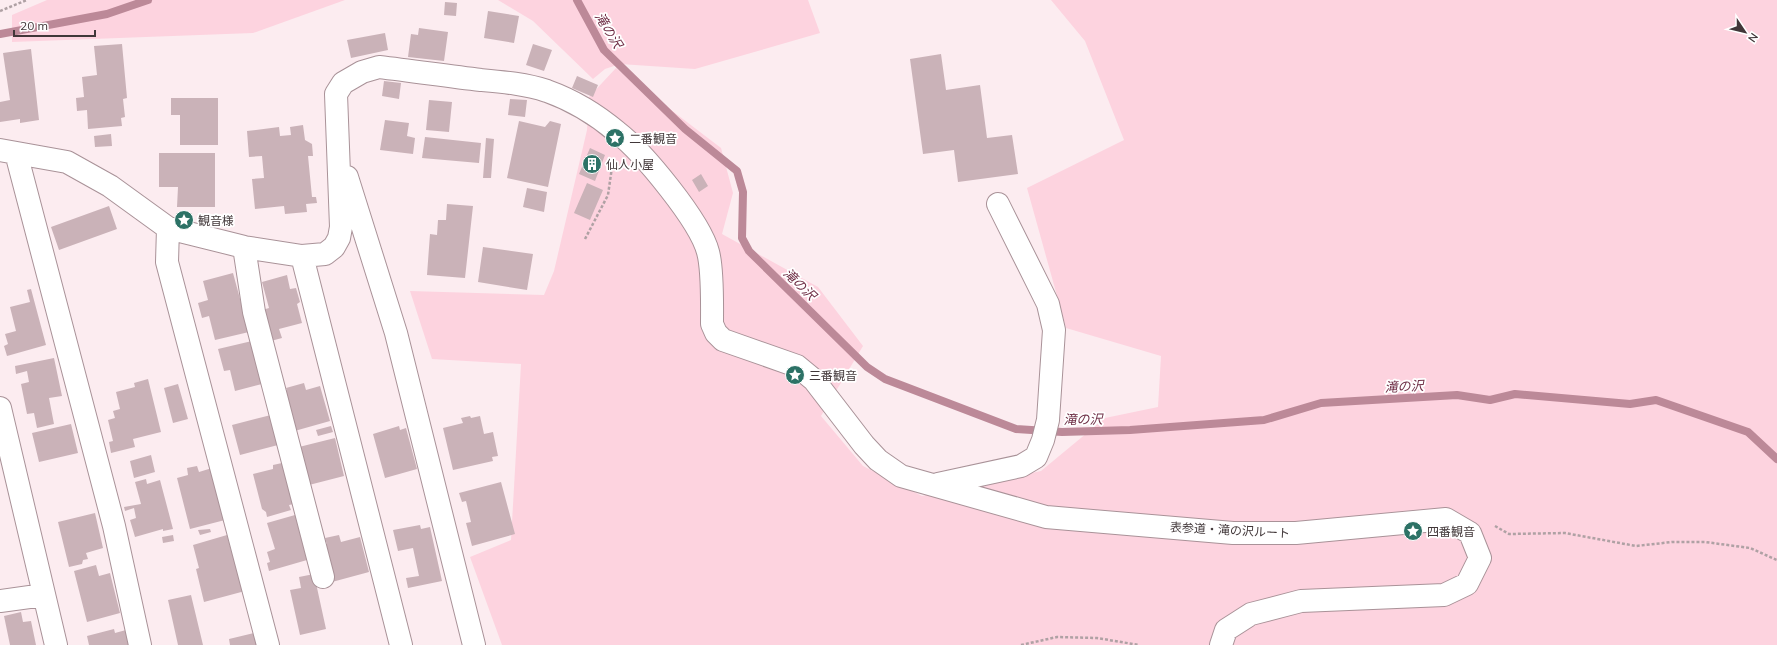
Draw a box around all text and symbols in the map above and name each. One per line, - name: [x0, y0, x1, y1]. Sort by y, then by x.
- water label: 滝の沢: [592, 9, 627, 52]
- scale bar: [14, 12, 95, 38]
- north arrow: [1725, 12, 1765, 52]
- text: 20 m: [20, 18, 48, 33]
- text: N: [1745, 30, 1761, 45]
- place icon: 二番観音: [604, 127, 626, 149]
- place label: 二番観音: [629, 131, 677, 146]
- building icon: 仙人小屋: [581, 153, 603, 175]
- place label: 仙人小屋: [606, 157, 654, 172]
- place icon: 観音様: [173, 209, 195, 231]
- place label: 観音様: [198, 213, 234, 228]
- water label: 滝の沢: [780, 265, 821, 305]
- place icon: 三番観音: [784, 364, 806, 386]
- place label: 三番観音: [809, 368, 857, 383]
- water label: 滝の沢: [1384, 377, 1426, 395]
- water label: 滝の沢: [1063, 411, 1105, 427]
- street label: 表参道・滝の沢ルート: [1169, 519, 1290, 541]
- place icon: 四番観音: [1402, 520, 1424, 542]
- place label: 四番観音: [1427, 524, 1475, 539]

